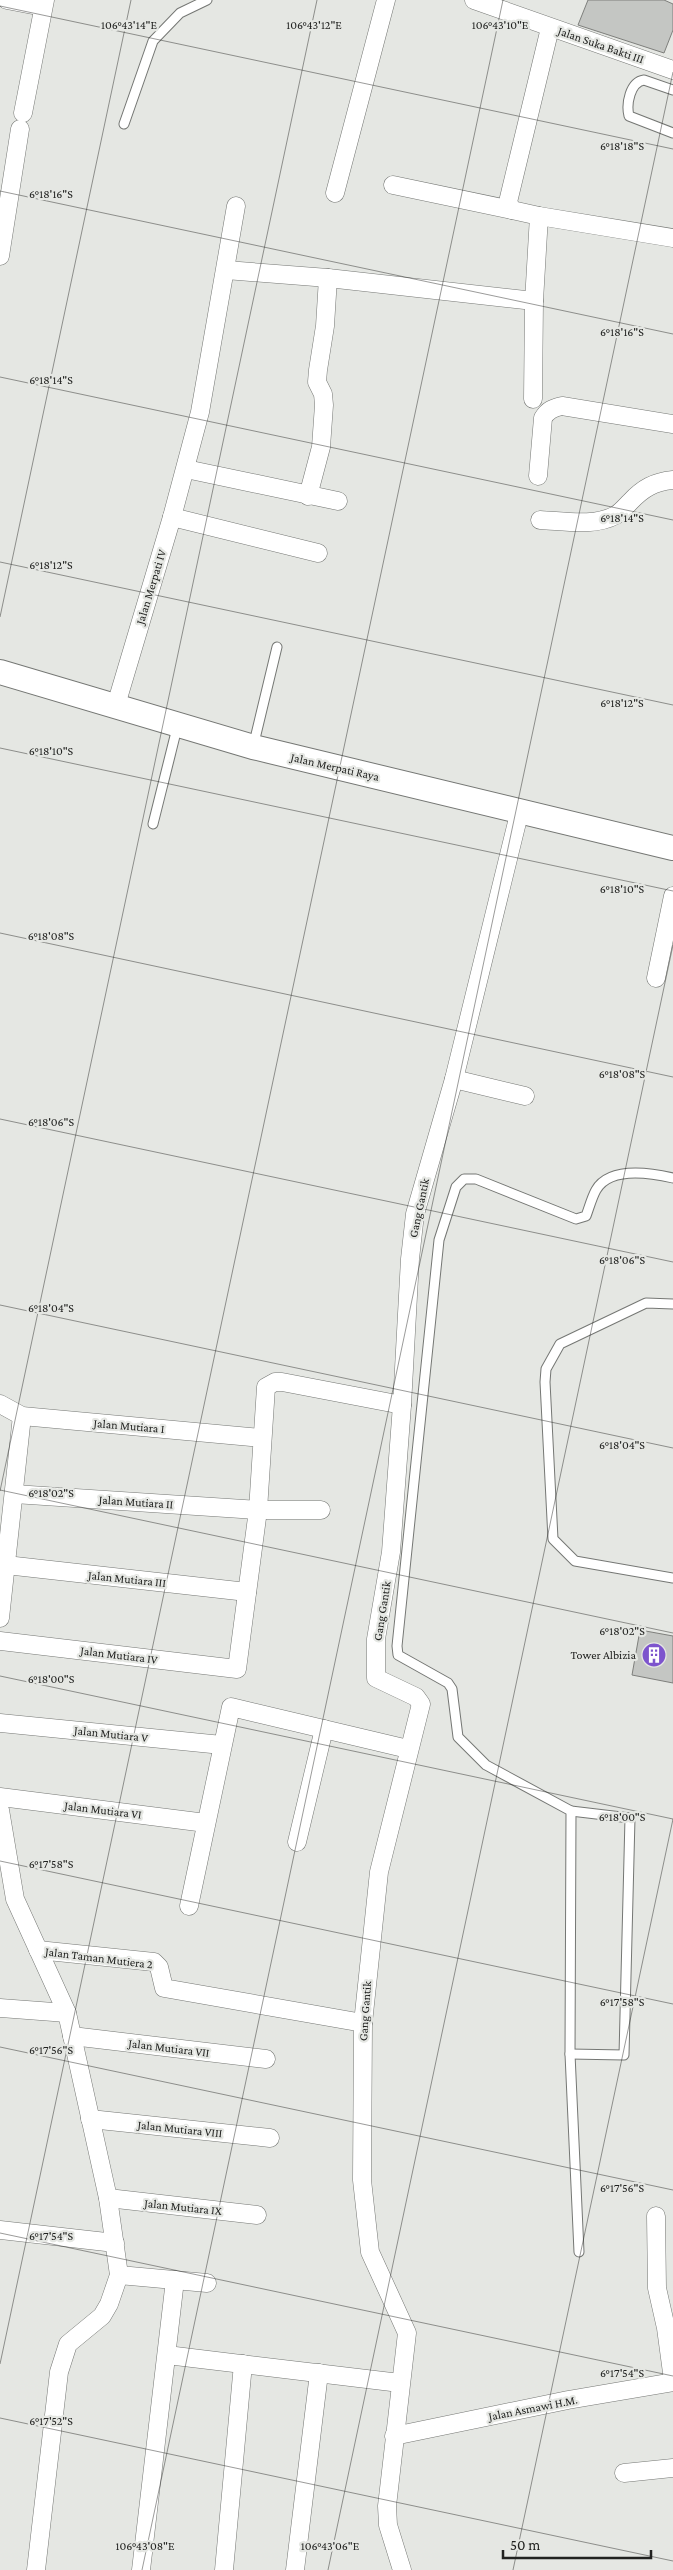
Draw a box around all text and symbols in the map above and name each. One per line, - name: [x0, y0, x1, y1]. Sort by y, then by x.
- text: 106°43'14"E: [101, 18, 157, 32]
- text: 106°43'12"E: [286, 18, 342, 32]
- text: 106°43'10"E: [472, 18, 529, 32]
- street label: Jalan Suka Bakti III: [555, 23, 646, 66]
- text: 6°18'18"S: [600, 139, 644, 153]
- text: 6°18'16"S: [29, 187, 73, 201]
- text: 6°18'16"S: [600, 325, 644, 339]
- text: 6°18'14"S: [29, 373, 73, 387]
- text: 6°18'14"S: [600, 511, 644, 525]
- street label: Jalan Merpati IV: [133, 548, 169, 627]
- text: 6°18'12"S: [29, 558, 73, 572]
- text: 6°18'12"S: [600, 696, 644, 710]
- text: 6°18'10"S: [29, 744, 74, 758]
- street label: Jalan Merpati Raya: [288, 750, 381, 784]
- text: 6°18'10"S: [600, 882, 645, 896]
- text: 6°18'08"S: [28, 929, 75, 943]
- text: 6°18'08"S: [599, 1067, 646, 1081]
- text: 6°18'06"S: [28, 1115, 74, 1129]
- street label: Gang Gantik: [406, 1177, 432, 1239]
- text: 6°18'06"S: [599, 1253, 645, 1267]
- text: 6°18'04"S: [28, 1301, 74, 1315]
- street label: Jalan Mutiara I: [92, 1416, 165, 1436]
- text: 6°18'04"S: [599, 1438, 645, 1452]
- text: 6°18'02"S: [28, 1486, 74, 1500]
- street label: Jalan Mutiara II: [97, 1492, 174, 1512]
- street label: Jalan Mutiara III: [86, 1568, 167, 1590]
- street label: Gang Gantik: [370, 1580, 394, 1642]
- text: 6°18'02"S: [599, 1624, 645, 1638]
- building icon: Tower Albizia: [641, 1642, 667, 1668]
- street label: Jalan Mutiara IV: [79, 1643, 159, 1667]
- place label: Tower Albizia: [570, 1648, 636, 1662]
- text: 6°18'00"S: [28, 1672, 75, 1686]
- street label: Jalan Mutiara V: [72, 1723, 149, 1745]
- street label: Jalan Mutiara VI: [63, 1798, 143, 1822]
- text: 6°18'00"S: [599, 1810, 646, 1824]
- text: 6°17'58"S: [29, 1857, 74, 1871]
- street label: Jalan Taman Mutiera 2: [43, 1944, 154, 1972]
- street label: Gang Gantik: [356, 1980, 374, 2041]
- text: 6°17'58"S: [600, 1995, 645, 2009]
- street label: Jalan Mutiara VII: [127, 2036, 211, 2060]
- text: 6°17'56"S: [29, 2043, 73, 2057]
- street label: Jalan Mutiara VIII: [136, 2117, 223, 2140]
- text: 6°17'56"S: [600, 2181, 644, 2195]
- street label: Jalan Mutiara IX: [143, 2196, 223, 2218]
- text: 6°17'54"S: [29, 2229, 73, 2243]
- text: 6°17'54"S: [600, 2366, 644, 2380]
- street label: Jalan Asmawi H.M.: [486, 2392, 579, 2424]
- text: 6°17'52"S: [29, 2414, 73, 2428]
- scale bar: [503, 2528, 650, 2560]
- text: 50 m: [510, 2537, 540, 2553]
- text: 106°43'08"E: [116, 2539, 175, 2553]
- text: 106°43'06"E: [301, 2539, 360, 2553]

